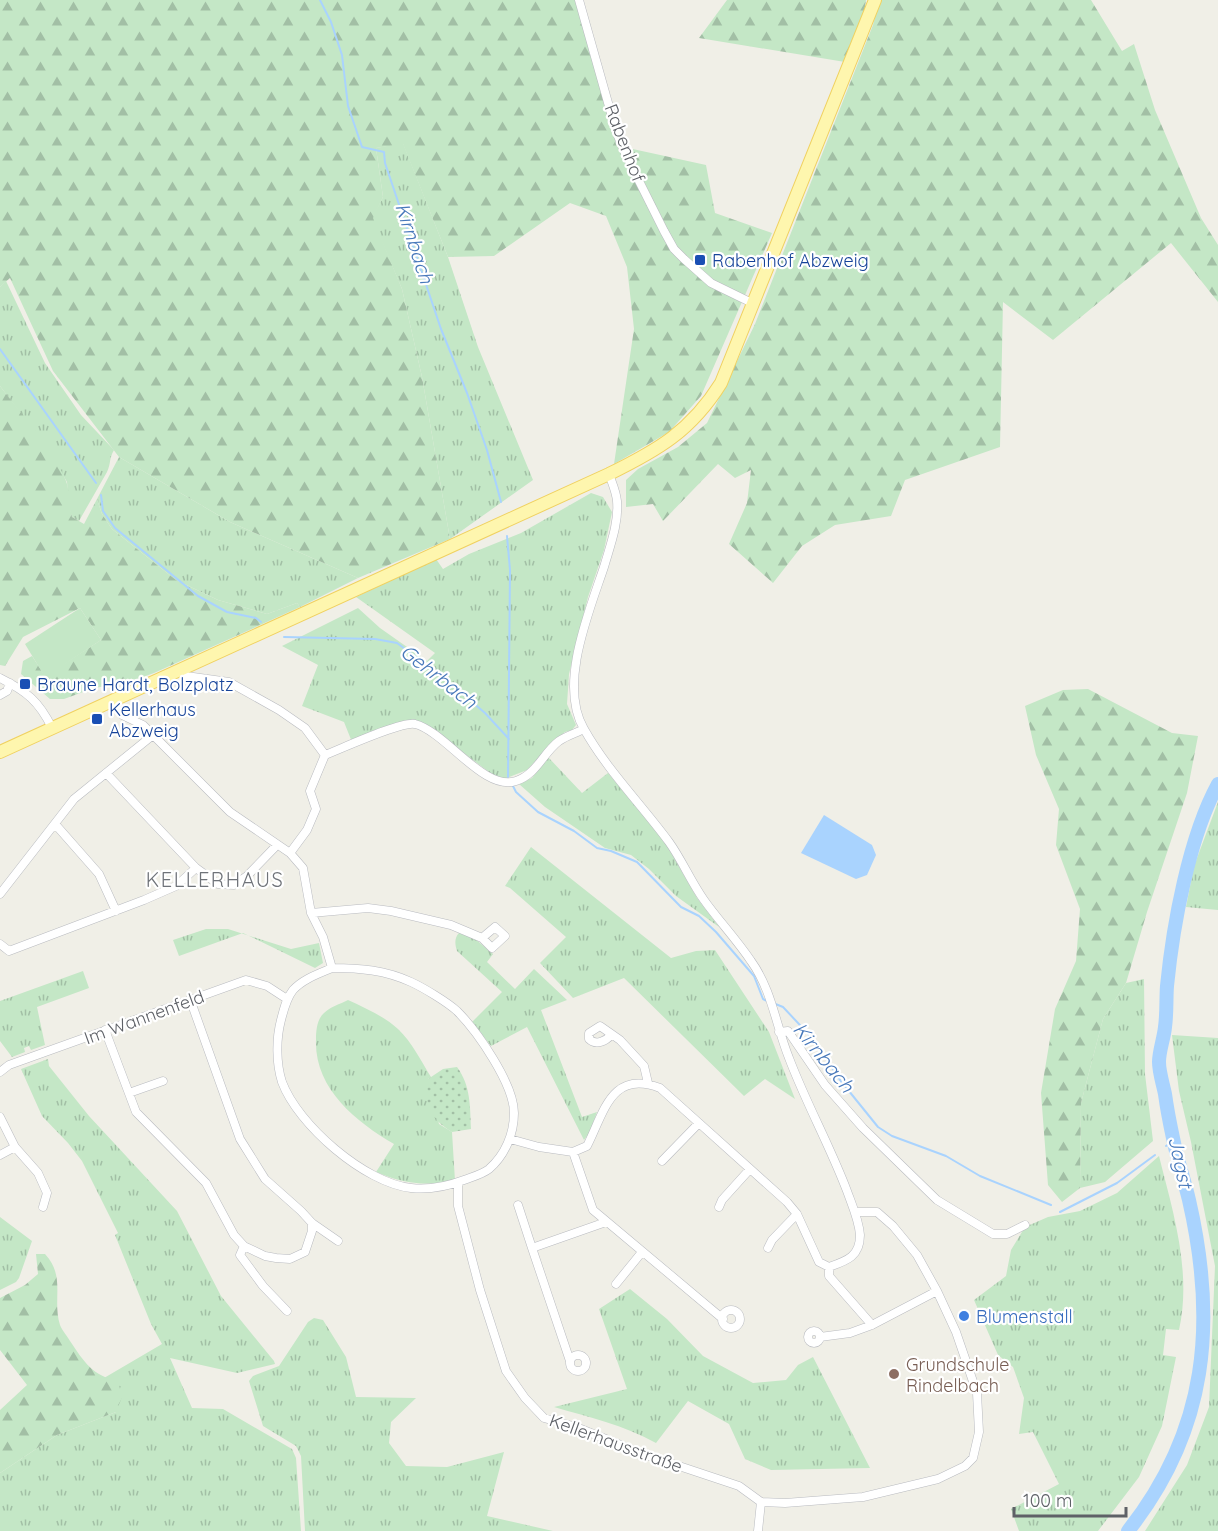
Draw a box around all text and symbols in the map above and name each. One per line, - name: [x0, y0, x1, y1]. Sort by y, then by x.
- street label: Rabenhof: [600, 101, 651, 186]
- water label: Kirnbach: [390, 200, 440, 287]
- place label: Rabenhof Abzweig: [712, 249, 869, 272]
- marker: Rabenhof Abzweig: [693, 253, 707, 267]
- water label: Gehrbach: [396, 638, 483, 714]
- place label: Braune Hardt, Bolzplatz: [37, 673, 234, 696]
- marker: Braune Hardt, Bolzplatz: [18, 677, 32, 691]
- place label: Kellerhaus Abzweig: [109, 698, 196, 742]
- marker: Kellerhaus Abzweig: [90, 712, 104, 726]
- district label: KELLERHAUS: [146, 867, 284, 892]
- street label: Im Wannenfeld: [81, 985, 207, 1049]
- water label: Kirnbach: [788, 1017, 860, 1098]
- water label: Jagst: [1163, 1134, 1199, 1192]
- place label: Blumenstall: [976, 1305, 1073, 1328]
- marker: Blumenstall: [957, 1309, 971, 1323]
- place label: Grundschule Rindelbach: [906, 1353, 1009, 1397]
- marker: Grundschule Rindelbach: [887, 1367, 901, 1381]
- street label: Kellerhausstraße: [546, 1408, 686, 1478]
- scale bar: [1014, 1480, 1126, 1518]
- text: 100 m: [1023, 1489, 1072, 1512]

